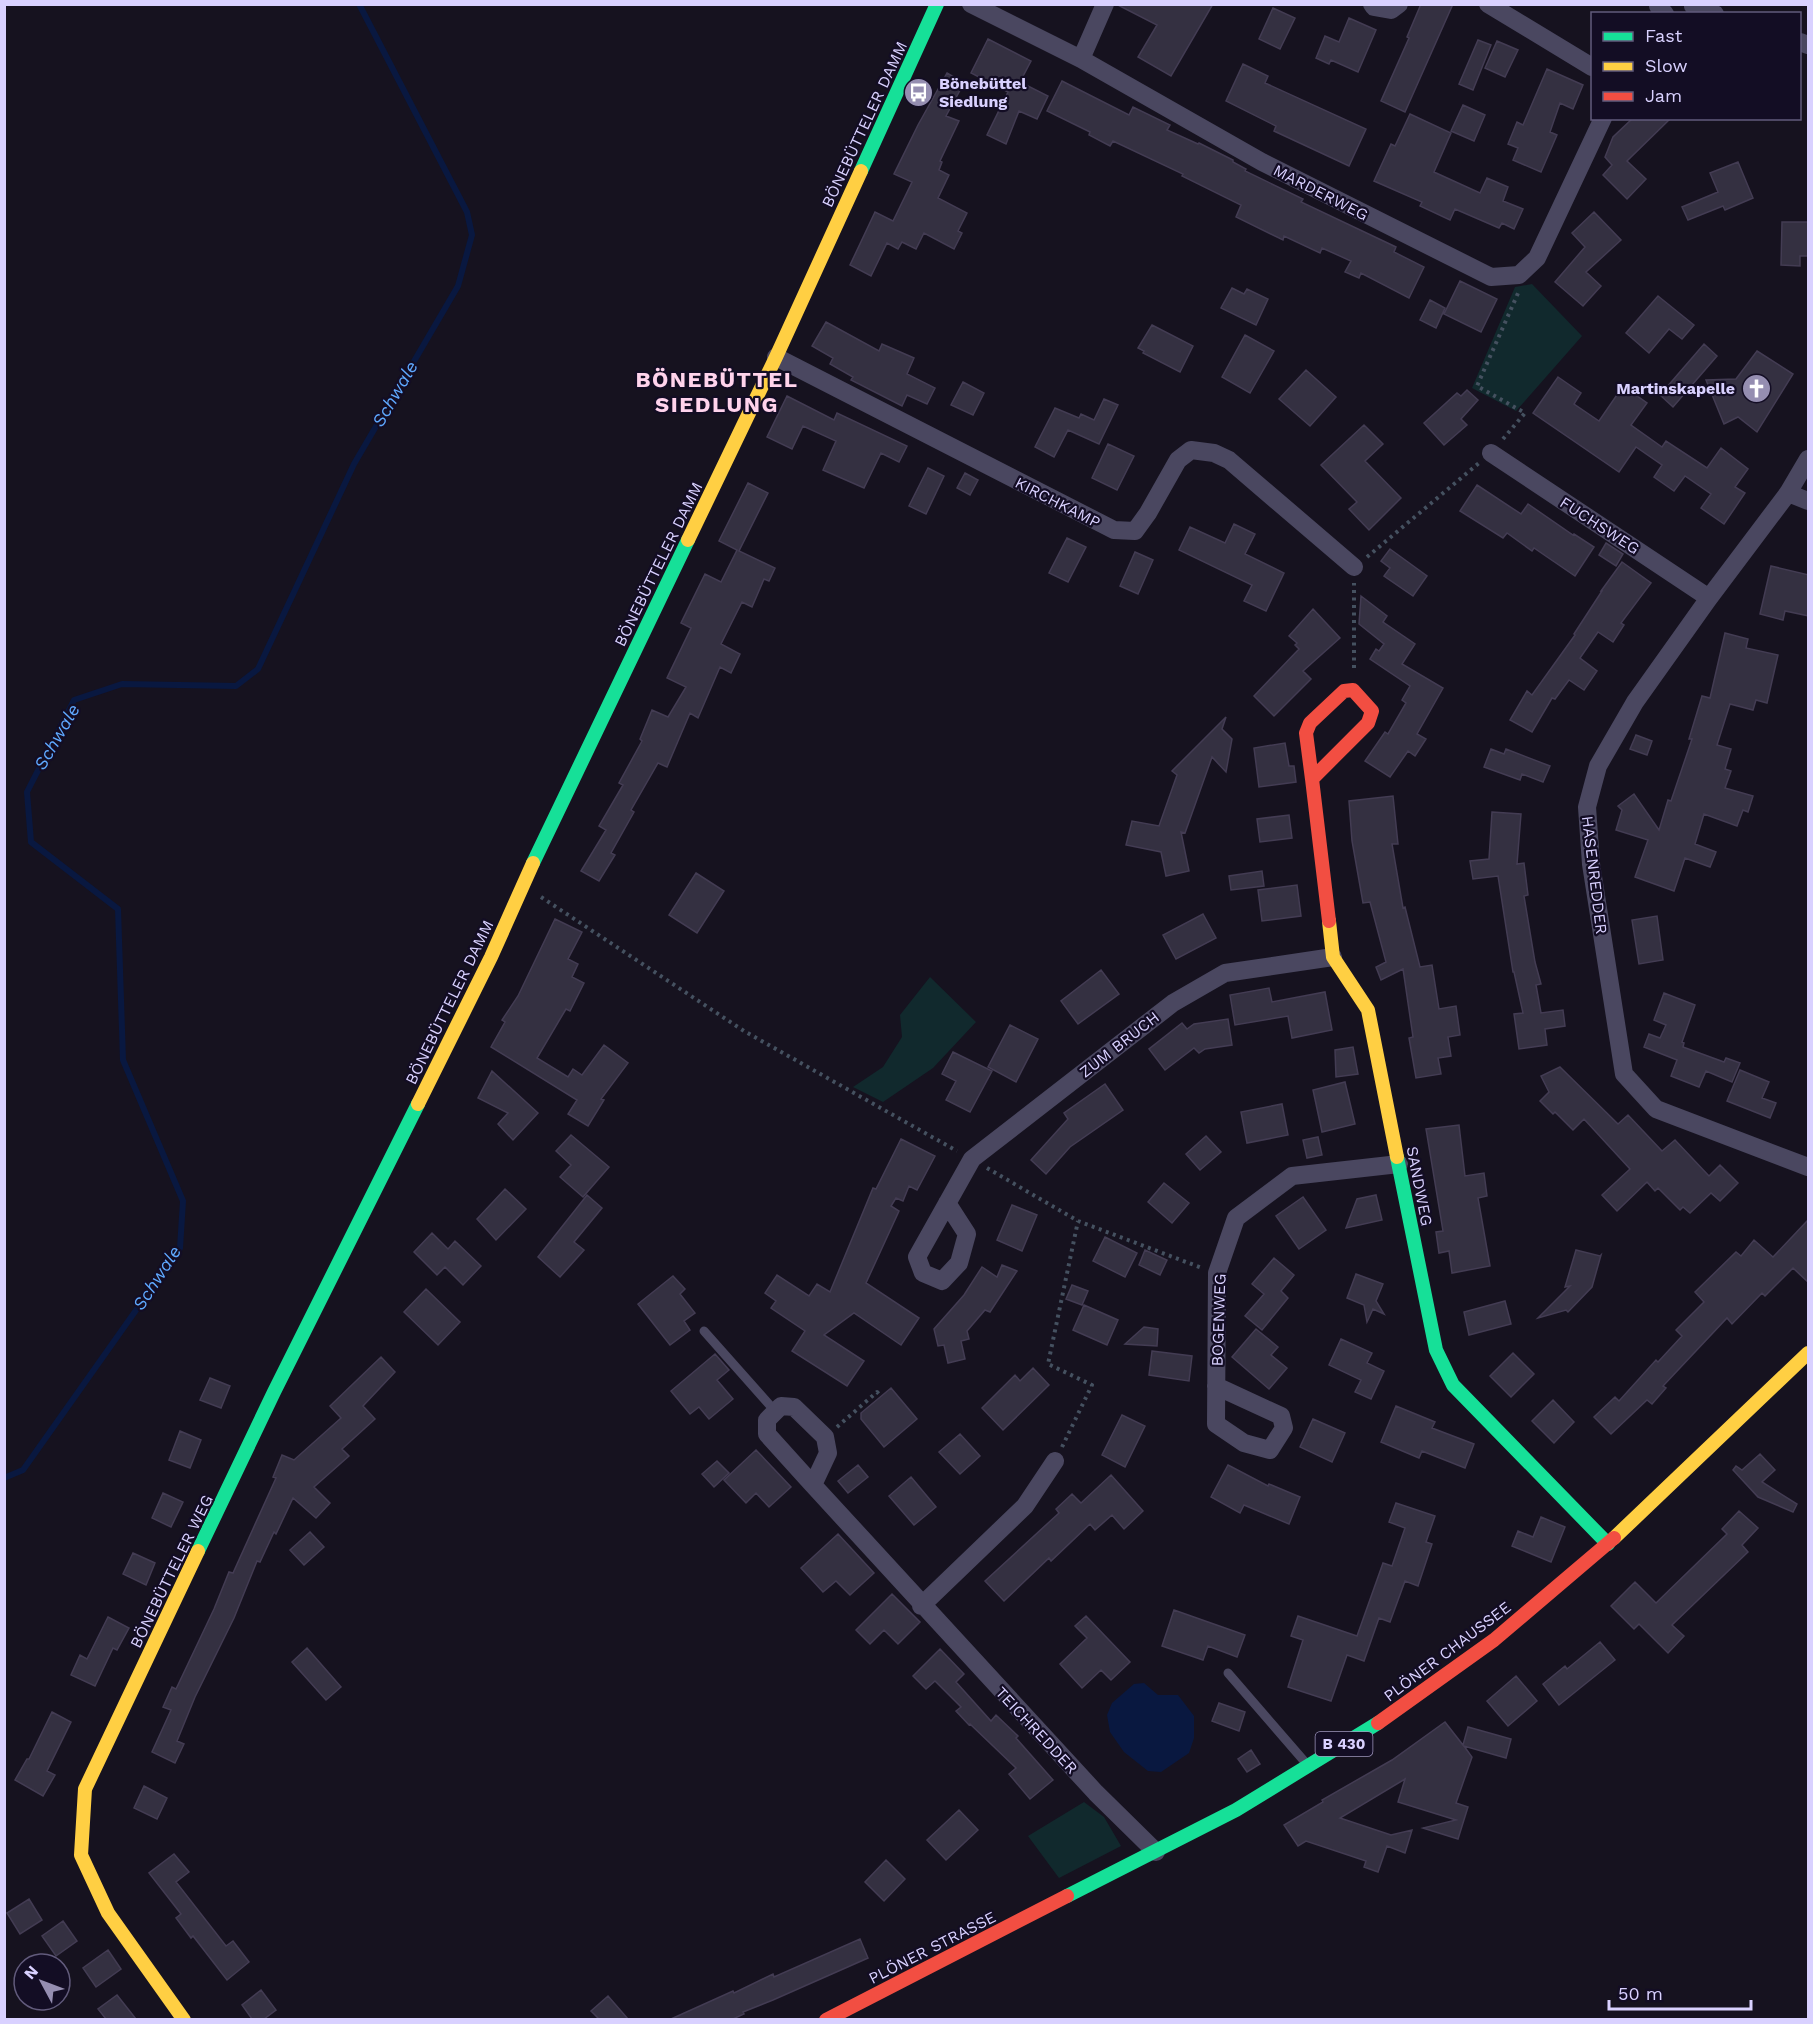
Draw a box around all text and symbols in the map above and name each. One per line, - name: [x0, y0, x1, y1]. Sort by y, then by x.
- legend: [1591, 12, 1801, 120]
- text: Fast: [1645, 25, 1683, 46]
- street label: BÖNEBÜTTELER DAMM: [818, 38, 911, 210]
- text: Slow: [1645, 55, 1688, 76]
- place label: Bönebüttel Siedlung: [939, 74, 1027, 111]
- bus stop icon: Bönebüttel Siedlung: [902, 76, 934, 108]
- text: Jam: [1645, 85, 1682, 106]
- street label: MARDERWEG: [1270, 160, 1371, 225]
- water label: Schwale: [367, 357, 422, 431]
- district label: BÖNEBÜTTEL SIEDLUNG: [636, 367, 798, 417]
- church icon: Martinskapelle: [1740, 372, 1772, 404]
- place label: Martinskapelle: [1616, 379, 1735, 398]
- street label: KIRCHKAMP: [1012, 473, 1104, 532]
- street label: BÖNEBÜTTELER DAMM: [610, 479, 707, 650]
- street label: FUCHSWEG: [1556, 493, 1643, 558]
- water label: Schwale: [29, 700, 84, 774]
- street label: HASENREDDER: [1578, 815, 1611, 935]
- street label: BÖNEBÜTTELER DAMM: [401, 917, 498, 1088]
- street label: ZUM BRUCH: [1076, 1007, 1163, 1081]
- street label: SANDWEG: [1402, 1145, 1437, 1228]
- water label: Schwale: [128, 1241, 185, 1314]
- street label: BOGENWEG: [1207, 1273, 1230, 1367]
- street label: BÖNEBÜTTELER WEG: [126, 1492, 217, 1651]
- street label: PLÖNER CHAUSSEE: [1380, 1597, 1515, 1705]
- street label: TEICHREDDER: [991, 1683, 1082, 1778]
- road number: B 430: [1316, 1732, 1372, 1756]
- street label: PLÖNER STRASSE: [865, 1907, 999, 1988]
- north arrow: [12, 1952, 72, 2012]
- text: N: [20, 1962, 42, 1983]
- scale bar: [1609, 1973, 1752, 2011]
- text: 50 m: [1618, 1983, 1663, 2004]

